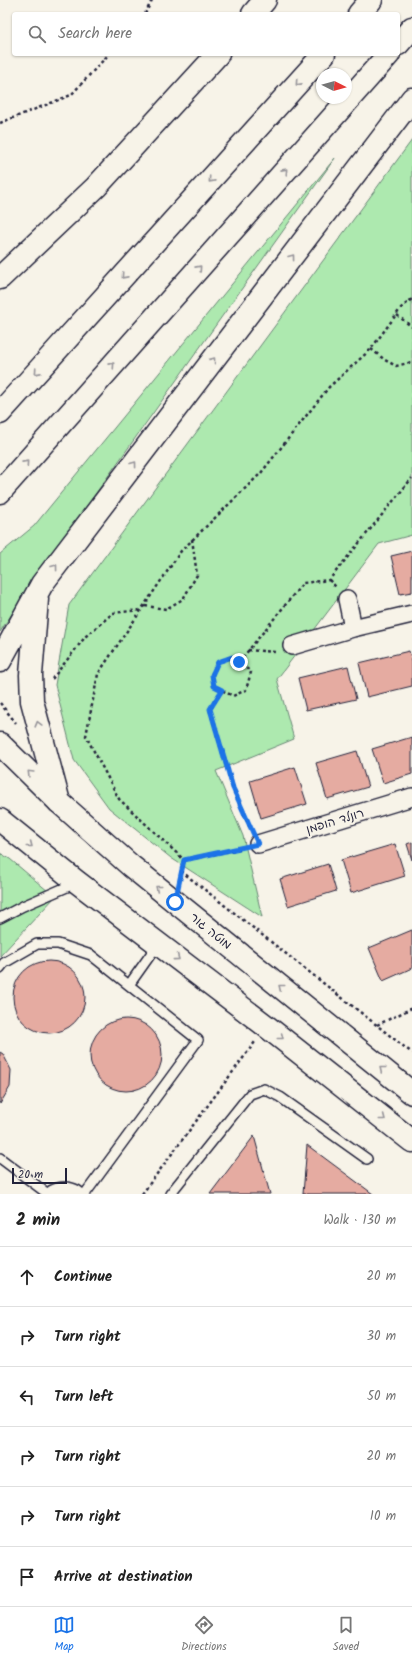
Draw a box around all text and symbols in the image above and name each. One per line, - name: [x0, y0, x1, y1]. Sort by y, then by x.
- search box: [12, 12, 400, 56]
- text: Search here: [58, 22, 132, 46]
- icon: search: [26, 23, 48, 45]
- north arrow: [316, 68, 352, 104]
- one-way arrow: [296, 78, 303, 86]
- one-way arrow: [280, 168, 288, 176]
- one-way arrow: [209, 175, 216, 182]
- one-way arrow: [287, 254, 294, 261]
- one-way arrow: [194, 266, 201, 273]
- one-way arrow: [121, 271, 129, 279]
- one-way arrow: [208, 358, 215, 365]
- one-way arrow: [108, 363, 115, 370]
- one-way arrow: [34, 368, 41, 375]
- one-way arrow: [21, 460, 28, 467]
- one-way arrow: [129, 461, 136, 468]
- one-way arrow: [50, 564, 58, 571]
- route end: [230, 653, 248, 671]
- one-way arrow: [34, 721, 43, 728]
- one-way arrow: [27, 770, 35, 778]
- street label: רונלד הופמן: [304, 804, 367, 839]
- one-way arrow: [25, 840, 32, 847]
- one-way arrow: [155, 885, 162, 892]
- route start: [166, 893, 184, 911]
- street label: מוטה גור: [185, 908, 236, 954]
- one-way arrow: [173, 954, 180, 961]
- one-way arrow: [278, 985, 285, 992]
- one-way arrow: [276, 1033, 283, 1040]
- one-way arrow: [379, 1066, 386, 1073]
- one-way arrow: [378, 1113, 385, 1120]
- scale bar: [12, 1166, 67, 1185]
- text: 20 m: [18, 1166, 43, 1184]
- text: 2 min: [16, 1207, 60, 1234]
- text: Walk · 130 m: [323, 1210, 396, 1231]
- text: Continue: [54, 1265, 112, 1289]
- icon: ahead: [16, 1266, 38, 1288]
- text: 20 m: [366, 1266, 396, 1287]
- text: Turn right: [54, 1325, 121, 1349]
- icon: right: [16, 1326, 38, 1348]
- text: 30 m: [367, 1326, 396, 1347]
- text: Turn left: [54, 1385, 114, 1409]
- icon: left: [16, 1386, 38, 1408]
- text: 50 m: [367, 1386, 396, 1407]
- text: Turn right: [54, 1445, 121, 1469]
- icon: right: [16, 1446, 38, 1468]
- text: 20 m: [366, 1446, 396, 1467]
- text: Turn right: [54, 1505, 121, 1529]
- icon: right: [16, 1506, 38, 1528]
- text: 10 m: [370, 1506, 396, 1527]
- text: Arrive at destination: [54, 1565, 193, 1589]
- icon: arrive: [16, 1566, 38, 1588]
- tab: Map: [53, 1614, 75, 1656]
- tab: Directions: [181, 1614, 227, 1656]
- tab: Saved: [333, 1614, 359, 1656]

